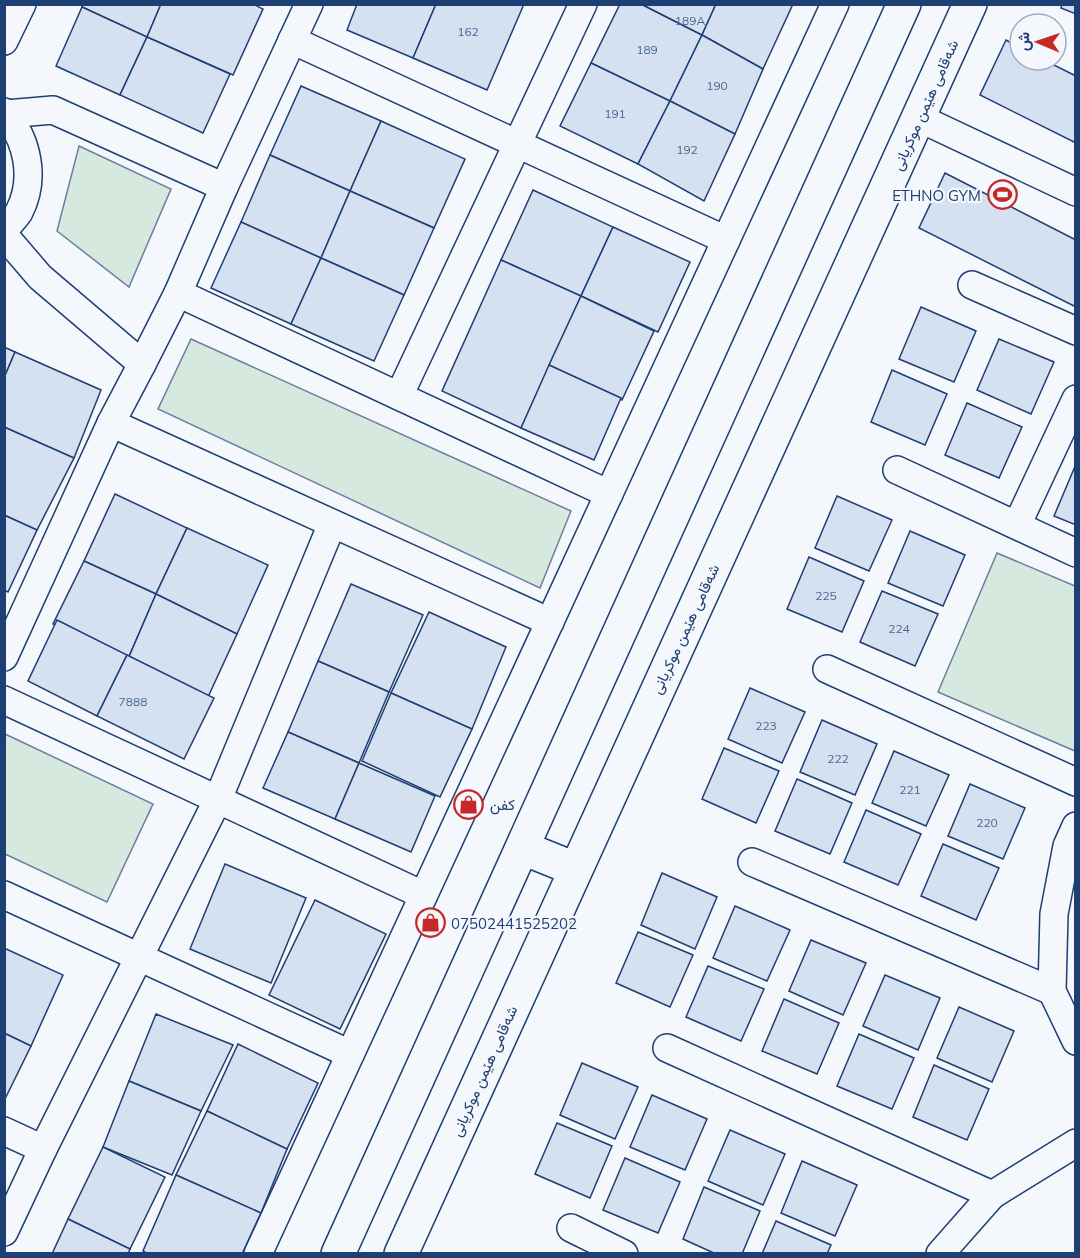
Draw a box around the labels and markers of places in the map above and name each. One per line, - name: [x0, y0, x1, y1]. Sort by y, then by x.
- sports icon: ETHNO GYM: [986, 179, 1018, 211]
- place label: ETHNO GYM: [892, 186, 981, 205]
- shop icon: كفن: [453, 788, 485, 820]
- place label: كفن: [490, 795, 515, 815]
- shop icon: 07502441525202: [414, 907, 446, 939]
- place label: 07502441525202: [451, 914, 577, 933]

